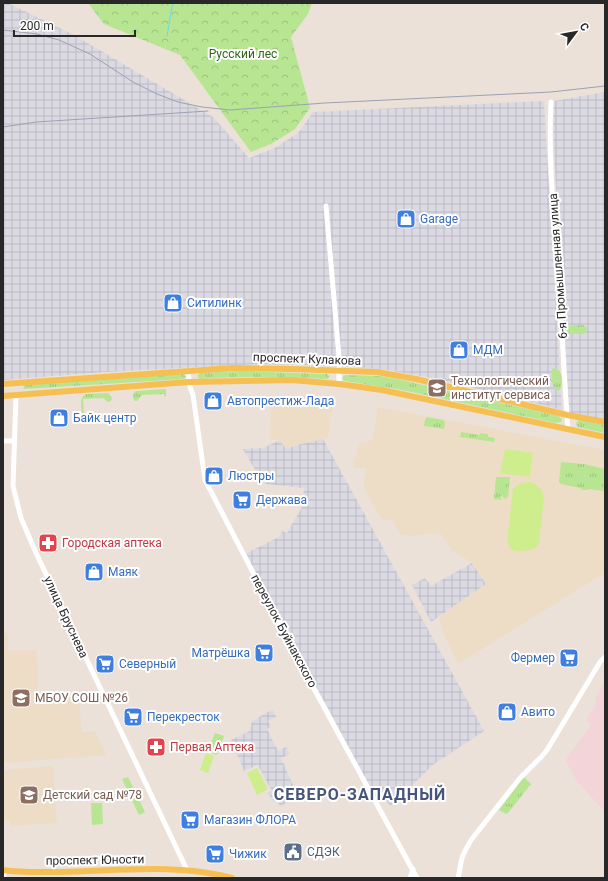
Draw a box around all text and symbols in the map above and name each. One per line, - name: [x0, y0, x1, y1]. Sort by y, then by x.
- scale bar: [14, 12, 135, 38]
- north arrow: [556, 12, 596, 52]
- text: 200 m: [20, 19, 54, 33]
- text: С: [577, 20, 591, 33]
- park label: Русский лес: [209, 47, 277, 61]
- street label: 6-я Промышленная улица: [546, 193, 570, 339]
- shop icon: Garage: [395, 208, 417, 230]
- place label: Garage: [420, 212, 458, 226]
- shop icon: Ситилинк: [162, 292, 184, 314]
- place label: Ситилинк: [187, 296, 242, 310]
- shop icon: МДМ: [448, 339, 470, 361]
- place label: МДМ: [473, 343, 503, 357]
- street label: проспект Кулакова: [253, 350, 361, 368]
- place label: Технологический институт сервиса: [451, 374, 550, 402]
- school or university icon: Технологический институт сервиса: [426, 377, 448, 399]
- shop icon: Автопрестиж-Лада: [202, 390, 224, 412]
- place label: Автопрестиж-Лада: [227, 394, 334, 408]
- shop icon: Байк центр: [48, 407, 70, 429]
- place label: Байк центр: [73, 411, 137, 425]
- shop icon: Люстры: [203, 465, 225, 487]
- place label: Люстры: [228, 469, 274, 483]
- supermarket icon: Держава: [231, 489, 253, 511]
- place label: Держава: [256, 493, 307, 507]
- pharmacy icon: Городская аптека: [37, 532, 59, 554]
- place label: Городская аптека: [62, 536, 162, 550]
- shop icon: Маяк: [83, 561, 105, 583]
- place label: Маяк: [108, 565, 139, 579]
- street label: переулок Буйнакского: [248, 572, 320, 690]
- street label: улица Бруснева: [41, 574, 91, 660]
- supermarket icon: Матрёшка: [253, 642, 275, 664]
- place label: Матрёшка: [191, 646, 250, 660]
- supermarket icon: Фермер: [558, 647, 580, 669]
- place label: Фермер: [511, 651, 555, 665]
- supermarket icon: Северный: [94, 653, 116, 675]
- place label: Северный: [119, 657, 176, 671]
- school or university icon: МБОУ СОШ №26: [10, 687, 32, 709]
- place label: МБОУ СОШ №26: [35, 691, 128, 705]
- shop icon: Авито: [496, 701, 518, 723]
- place label: Авито: [521, 705, 555, 719]
- supermarket icon: Перекресток: [122, 706, 144, 728]
- place label: Перекресток: [147, 710, 220, 724]
- pharmacy icon: Первая Аптека: [145, 736, 167, 758]
- place label: Первая Аптека: [170, 740, 254, 754]
- school or university icon: Детский сад №78: [18, 784, 40, 806]
- district label: СЕВЕРО-ЗАПАДНЫЙ: [274, 784, 446, 804]
- place label: Детский сад №78: [43, 788, 142, 802]
- supermarket icon: Магазин ФЛОРА: [179, 809, 201, 831]
- place label: Магазин ФЛОРА: [204, 813, 296, 827]
- public building icon: СДЭК: [282, 841, 304, 863]
- supermarket icon: Чижик: [204, 843, 226, 865]
- place label: СДЭК: [307, 845, 340, 859]
- place label: Чижик: [229, 847, 267, 861]
- street label: проспект Юности: [45, 852, 145, 868]

